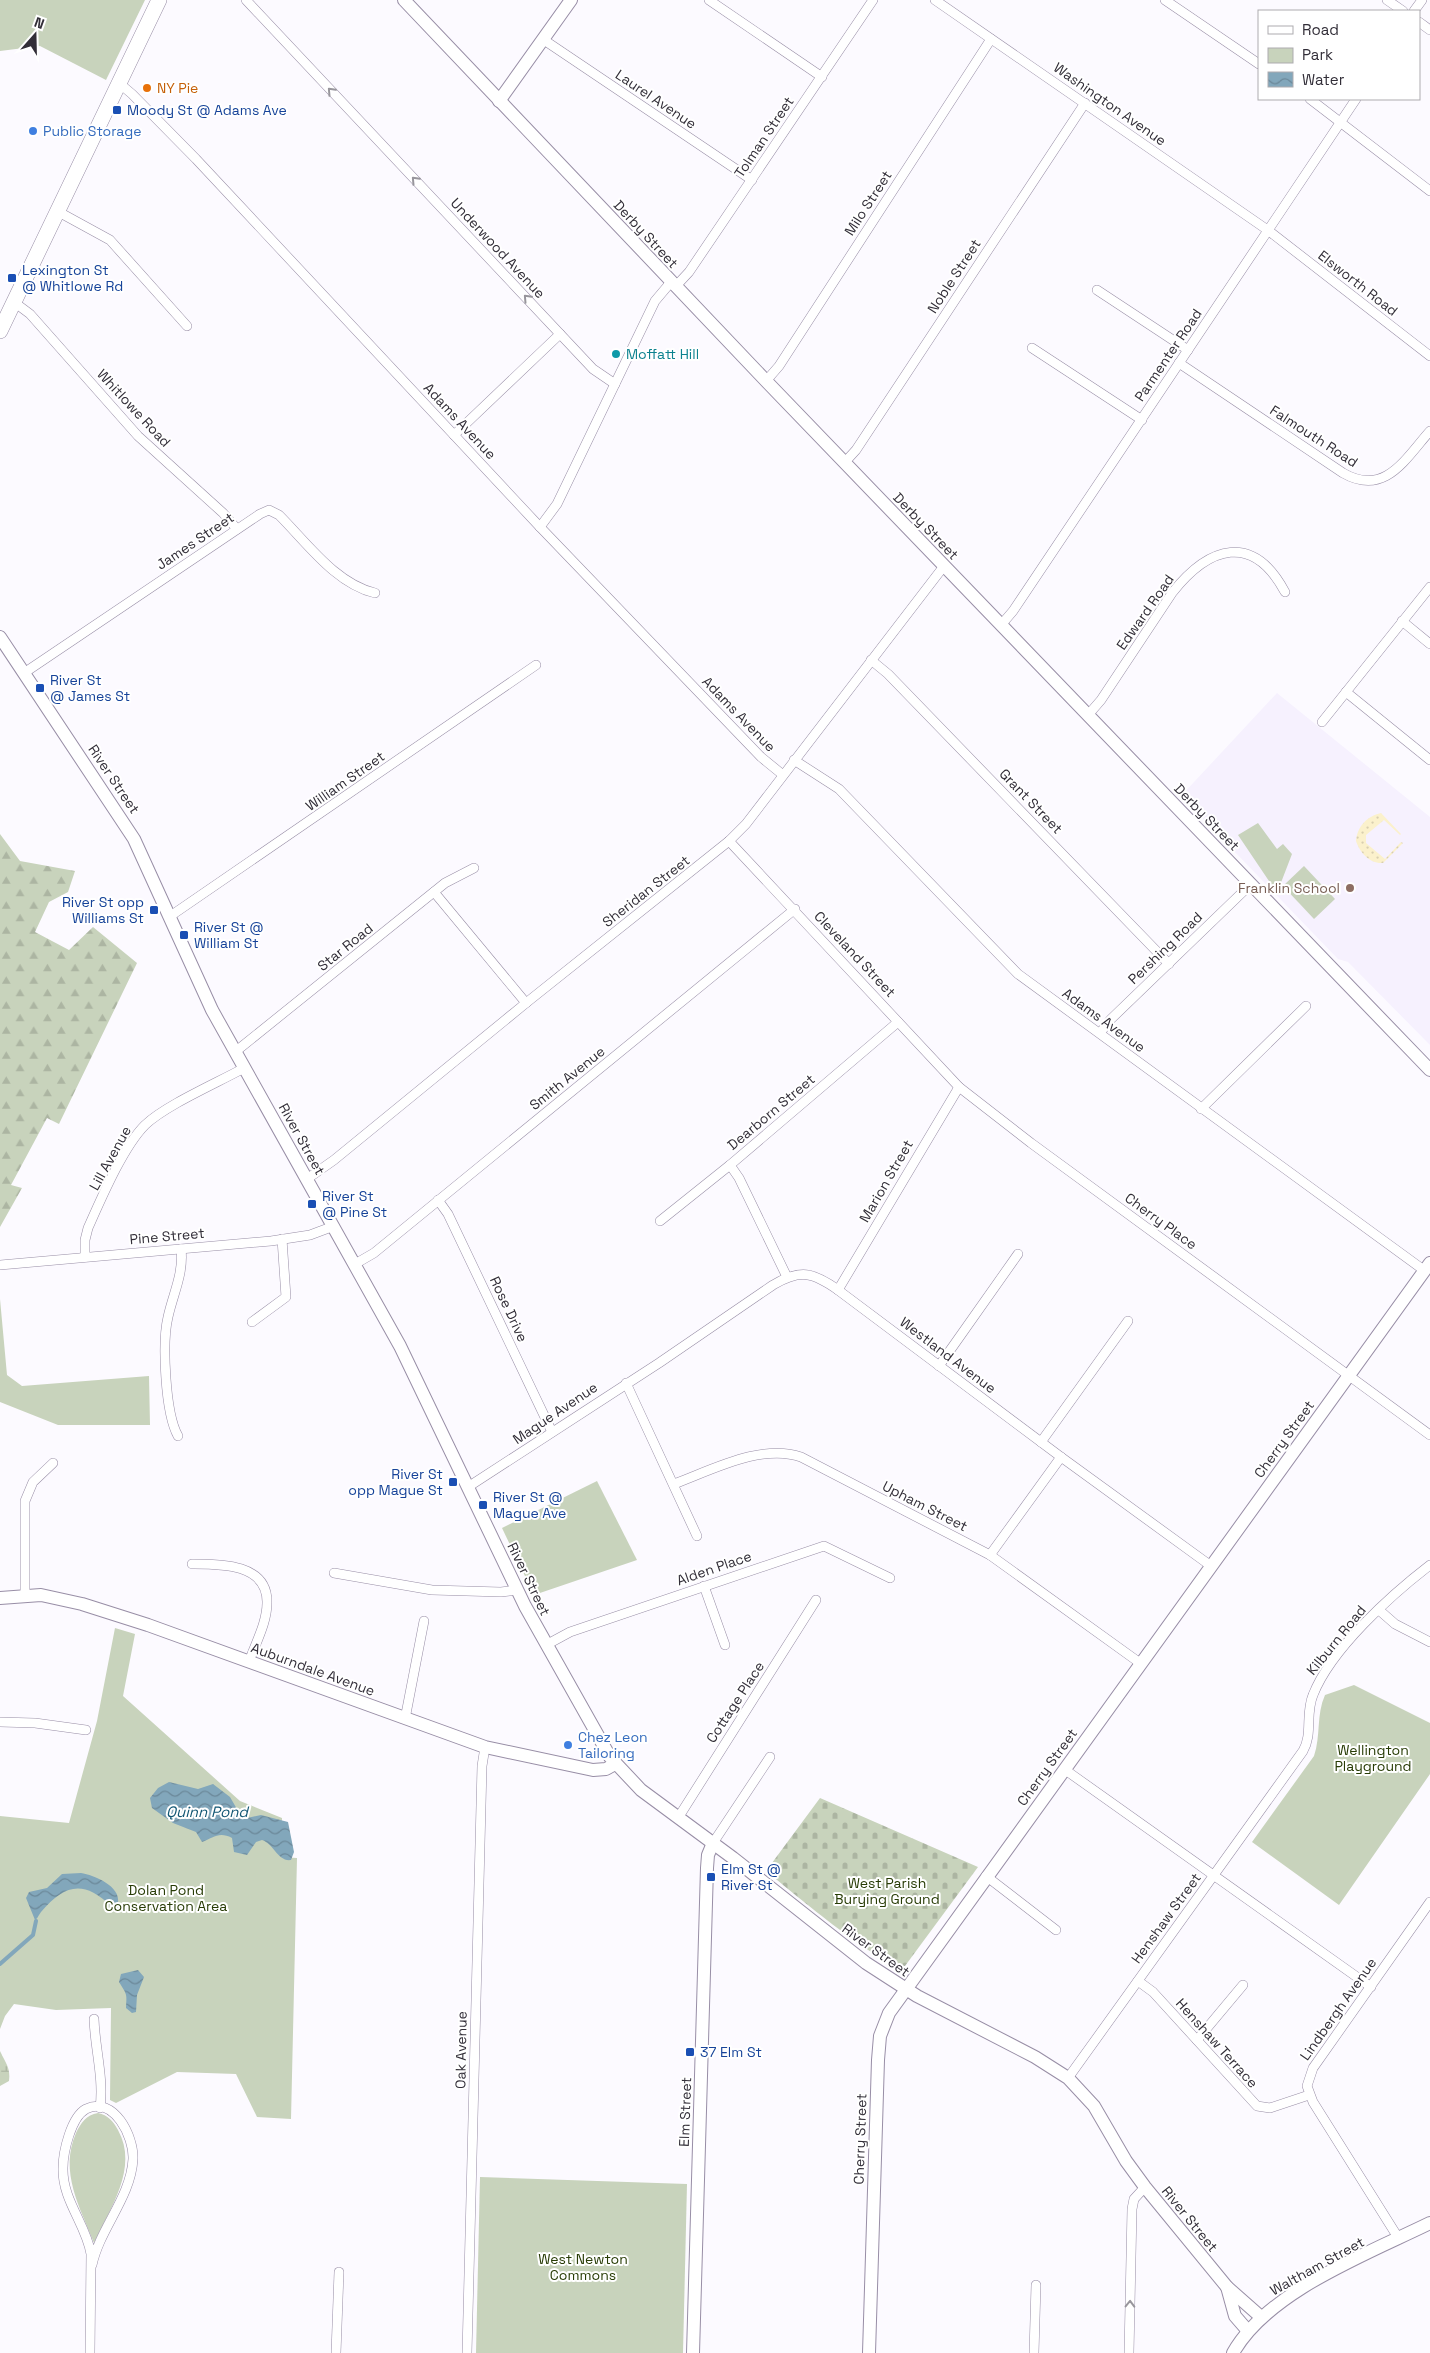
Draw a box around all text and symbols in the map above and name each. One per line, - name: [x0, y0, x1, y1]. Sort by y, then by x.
- north arrow: [10, 10, 60, 60]
- legend: [1258, 10, 1420, 100]
- text: N: [32, 13, 47, 33]
- text: Road: [1302, 20, 1339, 39]
- text: Park: [1302, 45, 1333, 64]
- street label: Washington Avenue: [1050, 58, 1170, 150]
- street label: Laurel Avenue: [612, 65, 700, 133]
- text: Water: [1302, 70, 1345, 89]
- place label: NY Pie: [157, 79, 198, 97]
- marker: NY Pie: [141, 82, 153, 94]
- one-way arrow: [328, 87, 337, 96]
- street label: Tolman Street: [730, 93, 798, 181]
- place label: Moody St @ Adams Ave: [127, 101, 287, 119]
- marker: Moody St @ Adams Ave: [111, 104, 123, 116]
- place label: Public Storage: [43, 122, 141, 140]
- marker: Public Storage: [27, 125, 39, 137]
- street label: Milo Street: [840, 167, 896, 239]
- one-way arrow: [412, 177, 421, 186]
- street label: Underwood Avenue: [447, 194, 549, 302]
- street label: Derby Street: [610, 196, 682, 272]
- street label: Noble Street: [923, 235, 985, 317]
- street label: Elsworth Road: [1314, 246, 1402, 320]
- place label: Lexington St @ Whitlowe Rd: [22, 261, 123, 295]
- marker: Lexington St @ Whitlowe Rd: [6, 272, 18, 284]
- one-way arrow: [524, 295, 533, 304]
- street label: Parmenter Road: [1130, 305, 1206, 405]
- place label: Moffatt Hill: [626, 345, 699, 363]
- marker: Moffatt Hill: [610, 348, 622, 360]
- street label: Whitlowe Road: [93, 365, 175, 451]
- street label: Adams Avenue: [420, 379, 500, 463]
- street label: Falmouth Road: [1267, 401, 1361, 471]
- street label: Derby Street: [889, 489, 963, 563]
- street label: James Street: [153, 508, 237, 574]
- street label: Edward Road: [1112, 571, 1178, 653]
- place label: River St @ James St: [50, 671, 130, 705]
- street label: Adams Avenue: [698, 672, 780, 756]
- marker: River St @ James St: [34, 682, 46, 694]
- street label: River Street: [84, 741, 144, 817]
- street label: William Street: [302, 747, 388, 815]
- street label: Grant Street: [996, 765, 1066, 837]
- street label: Derby Street: [1170, 780, 1244, 854]
- street label: Sheridan Street: [599, 851, 693, 931]
- place label: Franklin School: [1238, 879, 1340, 897]
- marker: Franklin School: [1344, 882, 1356, 894]
- place label: River St opp Williams St: [62, 893, 144, 927]
- marker: River St opp Williams St: [148, 904, 160, 916]
- street label: Cleveland Street: [810, 907, 900, 1001]
- street label: Pershing Road: [1124, 908, 1206, 988]
- place label: River St @ William St: [194, 918, 264, 952]
- street label: Star Road: [314, 919, 376, 975]
- marker: River St @ William St: [178, 929, 190, 941]
- street label: Adams Avenue: [1059, 984, 1149, 1056]
- street label: Smith Avenue: [526, 1042, 608, 1114]
- street label: Dearborn Street: [724, 1070, 818, 1154]
- street label: River Street: [275, 1100, 329, 1178]
- street label: Lill Avenue: [85, 1123, 135, 1193]
- street label: Marion Street: [855, 1136, 917, 1226]
- place label: River St @ Pine St: [322, 1187, 387, 1221]
- street label: Cherry Place: [1121, 1189, 1201, 1253]
- marker: River St @ Pine St: [306, 1198, 318, 1210]
- street label: Pine Street: [129, 1224, 205, 1248]
- street label: Rose Drive: [486, 1273, 532, 1345]
- street label: Westland Avenue: [896, 1313, 1000, 1397]
- street label: Mague Avenue: [509, 1378, 601, 1448]
- street label: Cherry Street: [1250, 1397, 1318, 1481]
- place label: River St opp Mague St: [348, 1465, 443, 1499]
- marker: River St opp Mague St: [447, 1476, 459, 1488]
- street label: Upham Street: [879, 1477, 971, 1535]
- place label: River St @ Mague Ave: [493, 1488, 566, 1522]
- marker: River St @ Mague Ave: [477, 1499, 489, 1511]
- street label: River Street: [503, 1539, 555, 1619]
- street label: Alden Place: [674, 1547, 754, 1589]
- street label: Kilburn Road: [1302, 1601, 1370, 1679]
- street label: Auburndale Avenue: [249, 1638, 377, 1700]
- street label: Cottage Place: [702, 1658, 768, 1746]
- street label: Cherry Street: [1013, 1725, 1081, 1809]
- place label: Chez Leon Tailoring: [578, 1728, 648, 1762]
- marker: Chez Leon Tailoring: [562, 1739, 574, 1751]
- park label: Wellington Playground: [1334, 1741, 1412, 1775]
- water label: Quinn Pond: [166, 1802, 250, 1821]
- place label: Elm St @ River St: [721, 1860, 781, 1894]
- street label: Henshaw Street: [1127, 1869, 1205, 1967]
- marker: Elm St @ River St: [705, 1871, 717, 1883]
- park label: West Parish Burying Ground: [834, 1874, 940, 1908]
- park label: Dolan Pond Conservation Area: [105, 1881, 227, 1915]
- street label: River Street: [839, 1919, 913, 1981]
- street label: Lindbergh Avenue: [1296, 1954, 1380, 2064]
- street label: Henshaw Terrace: [1172, 1994, 1262, 2092]
- street label: Oak Avenue: [451, 2011, 471, 2089]
- place label: 37 Elm St: [700, 2043, 762, 2061]
- marker: 37 Elm St: [684, 2046, 696, 2058]
- street label: Elm Street: [675, 2077, 695, 2147]
- street label: Cherry Street: [849, 2093, 871, 2185]
- street label: River Street: [1158, 2182, 1222, 2256]
- street label: Waltham Street: [1267, 2233, 1367, 2299]
- park label: West Newton Commons: [538, 2250, 628, 2284]
- one-way arrow: [1125, 2300, 1136, 2308]

